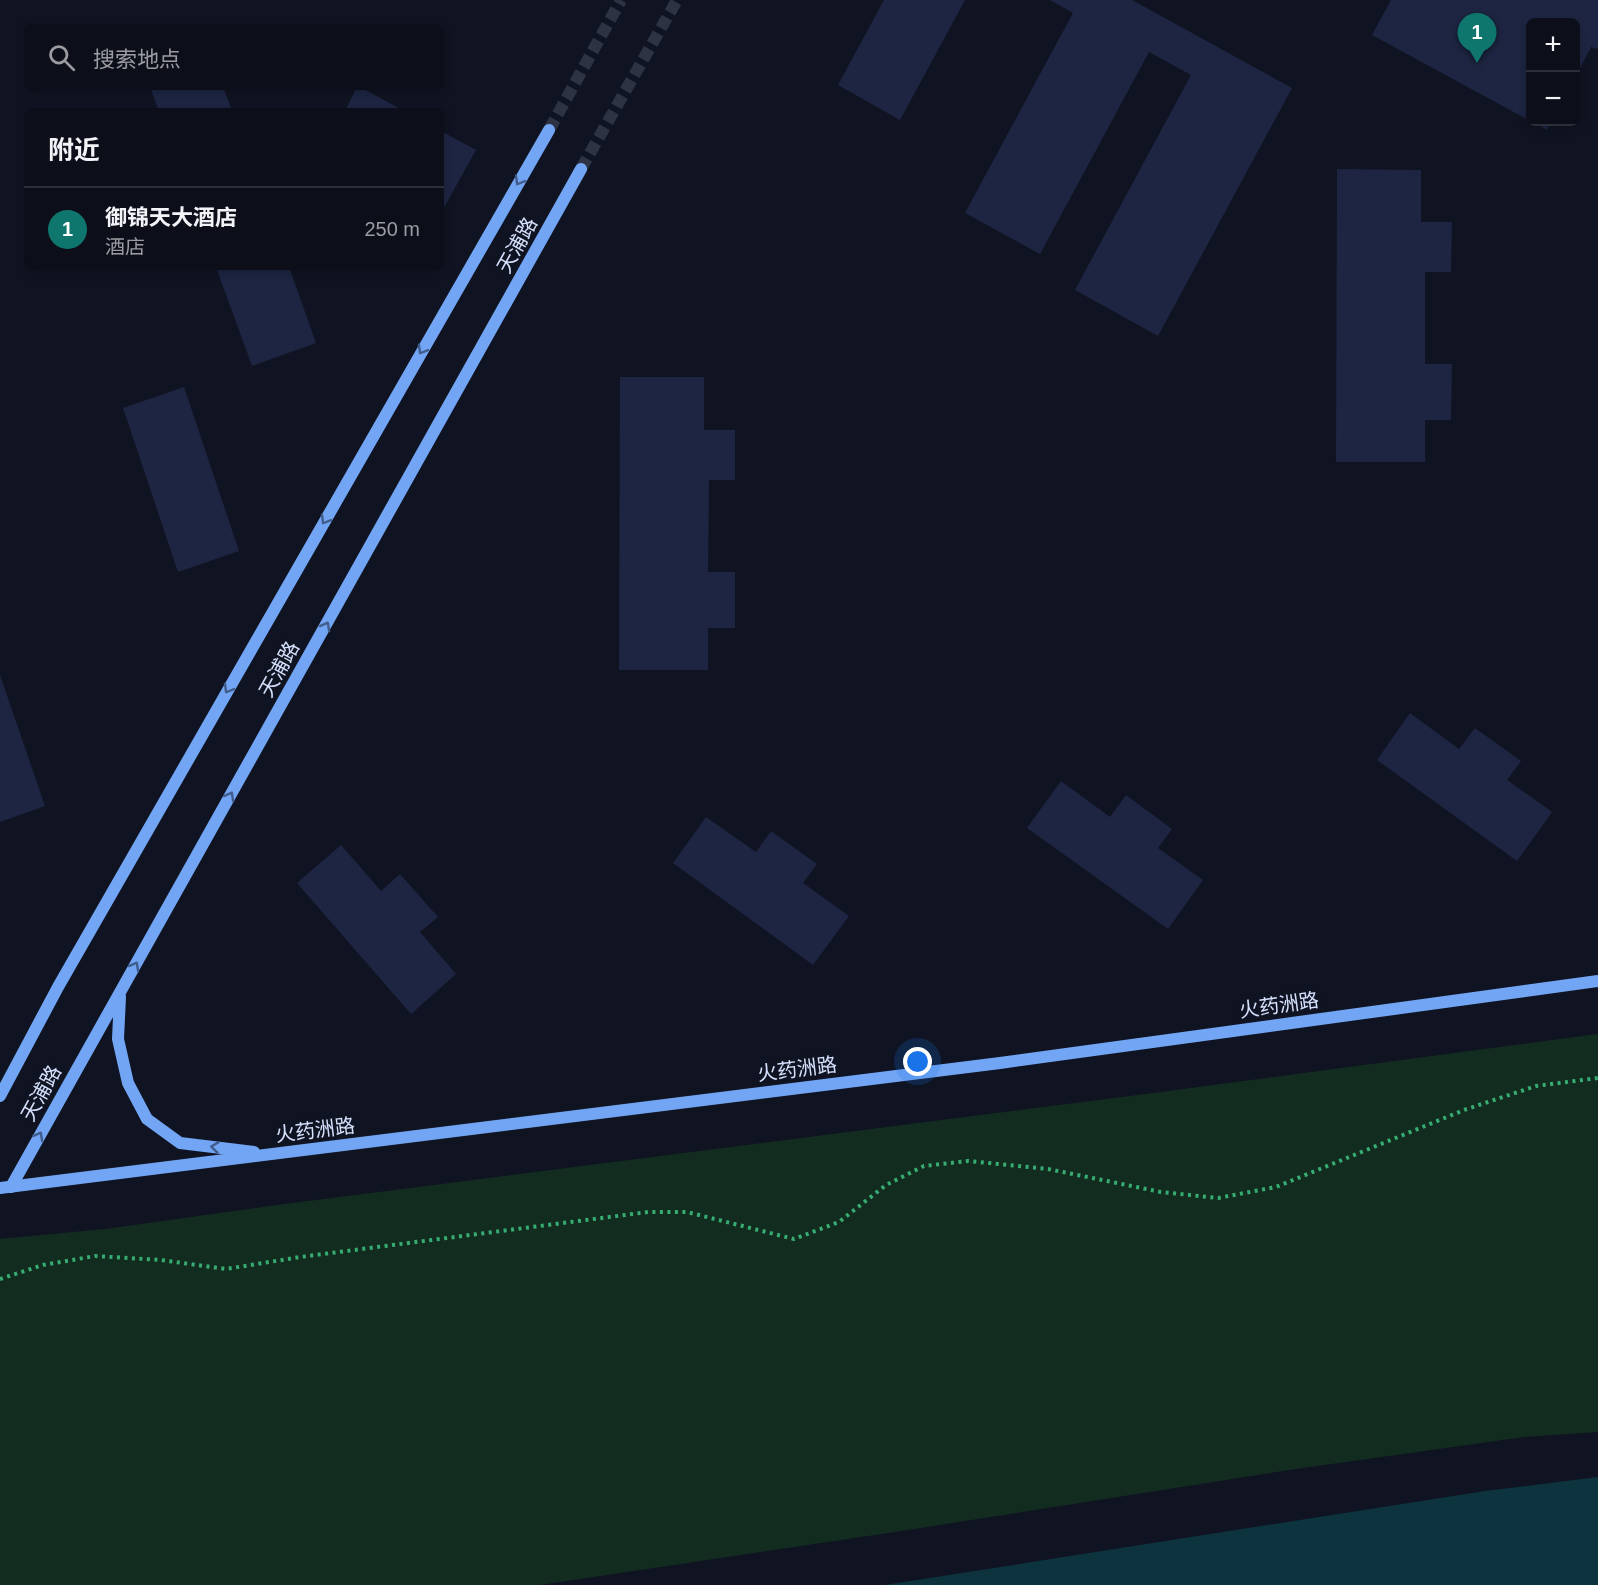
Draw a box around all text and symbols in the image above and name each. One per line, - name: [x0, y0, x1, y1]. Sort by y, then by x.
- pin: 1: [1458, 14, 1496, 63]
- map controls: [1526, 18, 1580, 126]
- button: +: [1526, 18, 1580, 72]
- search box: [24, 24, 444, 90]
- icon: search: [45, 41, 78, 74]
- text: 搜索地点: [93, 47, 181, 72]
- button: −: [1526, 72, 1580, 126]
- text: 附近: [48, 135, 100, 165]
- one-way arrow: [515, 175, 527, 185]
- text: 御锦天大酒店: [105, 205, 237, 230]
- street label: 天浦路: [493, 213, 541, 277]
- text: 1: [62, 218, 73, 240]
- text: 250 m: [364, 218, 420, 240]
- text: 酒店: [105, 236, 145, 258]
- one-way arrow: [418, 344, 430, 354]
- one-way arrow: [321, 513, 333, 524]
- one-way arrow: [318, 622, 330, 632]
- street label: 天浦路: [255, 637, 303, 701]
- one-way arrow: [224, 683, 236, 693]
- one-way arrow: [223, 792, 235, 802]
- one-way arrow: [128, 962, 139, 972]
- street label: 火药洲路: [1238, 989, 1320, 1021]
- your location: [903, 1047, 932, 1076]
- street label: 火药洲路: [756, 1053, 838, 1085]
- street label: 天浦路: [17, 1061, 65, 1125]
- street label: 火药洲路: [274, 1114, 356, 1146]
- one-way arrow: [32, 1132, 44, 1142]
- one-way arrow: [211, 1142, 220, 1154]

